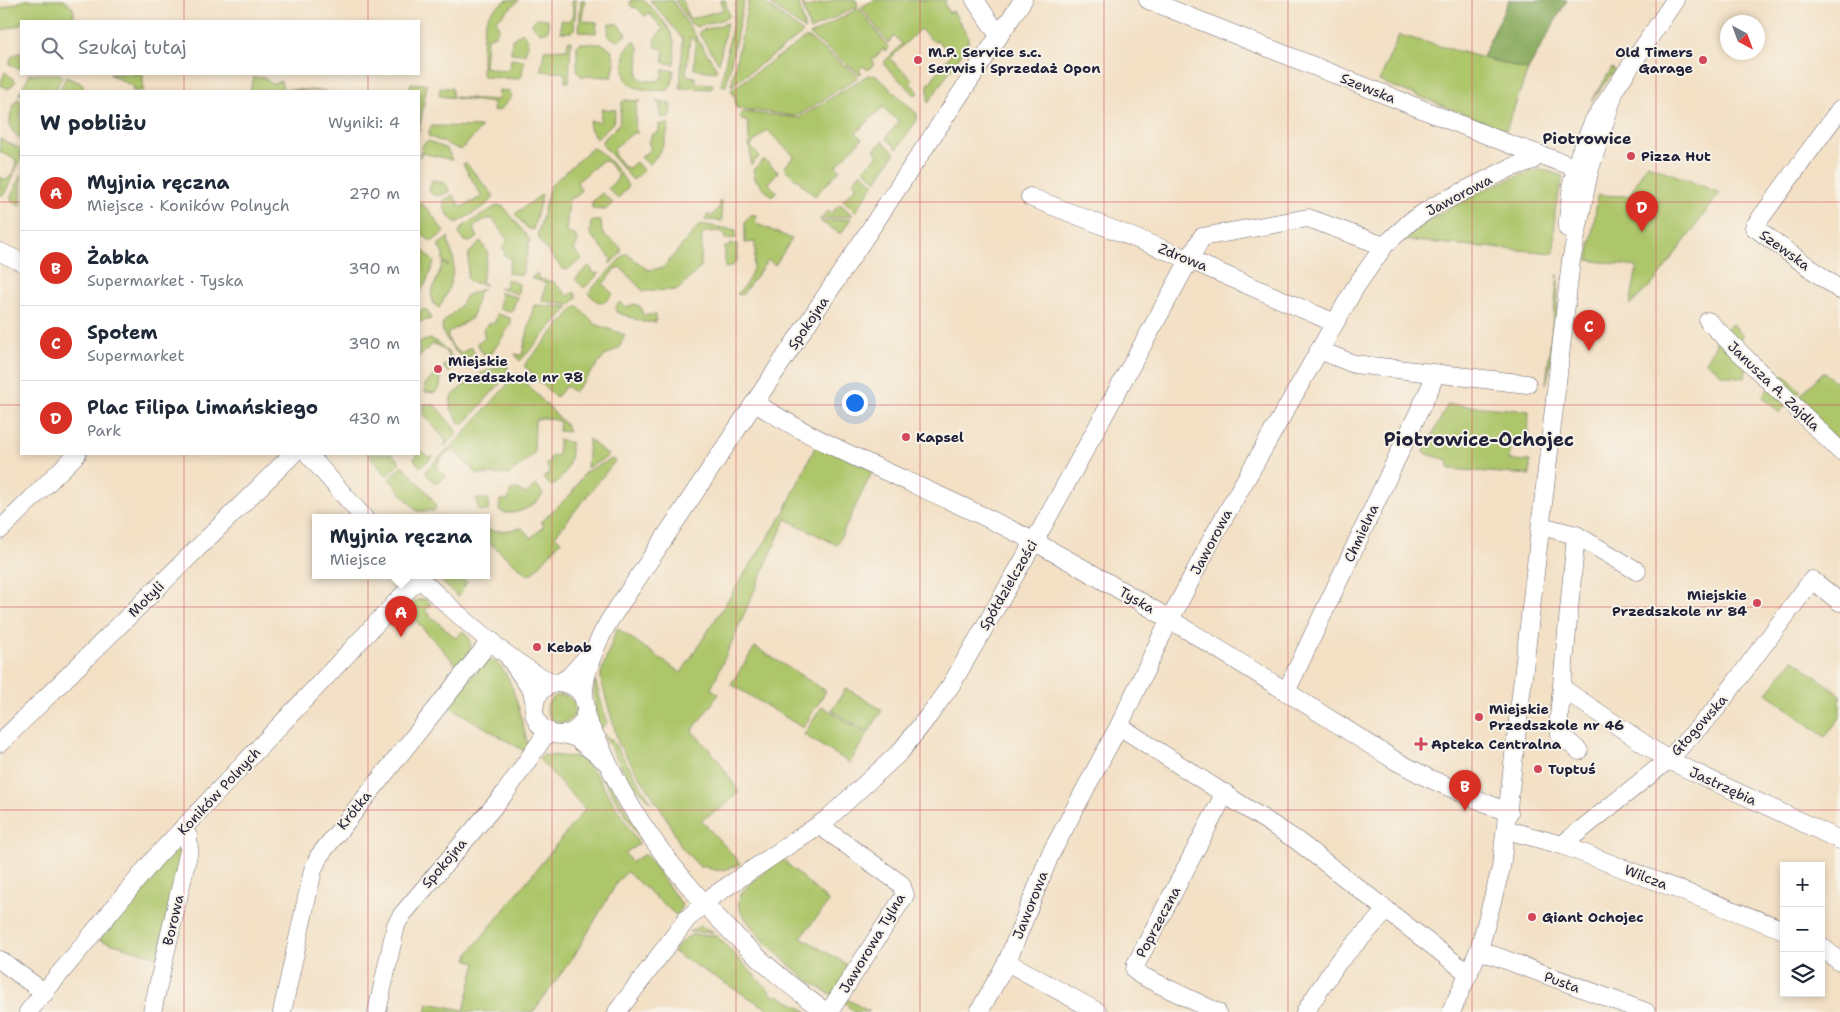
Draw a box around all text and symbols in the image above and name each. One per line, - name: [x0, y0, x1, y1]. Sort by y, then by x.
- north arrow: [1720, 15, 1765, 60]
- search box: [20, 20, 420, 75]
- icon: search: [38, 34, 66, 62]
- text: Szukaj tutaj: [78, 35, 187, 60]
- place label: M.P. Service s.c. Serwis i Sprzedaż Opon: [928, 43, 1100, 77]
- place label: Old Timers Garage: [1615, 43, 1693, 77]
- marker: M.P. Service s.c. Serwis i Sprzedaż Opon: [912, 54, 924, 66]
- marker: Old Timers Garage: [1697, 54, 1709, 66]
- street label: Szewska: [1338, 69, 1399, 107]
- text: W pobliżu: [40, 109, 147, 137]
- text: Wyniki: 4: [328, 112, 400, 133]
- district label: Piotrowice: [1542, 128, 1632, 149]
- place label: Pizza Hut: [1641, 147, 1711, 165]
- marker: Pizza Hut: [1625, 150, 1637, 162]
- text: Myjnia ręczna: [87, 170, 230, 195]
- street label: Jaworowa: [1423, 170, 1495, 220]
- text: A: [50, 183, 62, 204]
- text: 270 m: [349, 183, 400, 204]
- pin: D: [1626, 191, 1658, 232]
- text: Miejsce · Koników Polnych: [87, 195, 290, 216]
- street label: Szewska: [1756, 226, 1814, 275]
- street label: Zdrowa: [1156, 239, 1211, 275]
- text: Żabka: [87, 245, 149, 270]
- text: B: [51, 258, 61, 279]
- text: 390 m: [348, 258, 400, 279]
- text: Supermarket · Tyska: [87, 270, 244, 291]
- street label: Spokojna: [784, 293, 833, 353]
- pin: C: [1573, 310, 1605, 351]
- text: Społem: [87, 320, 158, 345]
- text: C: [51, 333, 61, 354]
- text: 390 m: [348, 333, 400, 354]
- street label: Janusza A. Zajdla: [1724, 337, 1824, 435]
- text: Supermarket: [87, 345, 184, 366]
- place label: Miejskie Przedszkole nr 78: [448, 352, 583, 386]
- marker: Miejskie Przedszkole nr 78: [432, 363, 444, 375]
- your location: [842, 390, 868, 416]
- text: Plac Filipa Limańskiego: [87, 395, 318, 420]
- text: D: [50, 408, 62, 429]
- text: 430 m: [349, 408, 400, 429]
- text: Park: [87, 420, 121, 441]
- district label: Piotrowice-Ochojec: [1384, 427, 1574, 452]
- place label: Kapsel: [916, 428, 964, 446]
- marker: Kapsel: [900, 431, 912, 443]
- street label: Chmielna: [1340, 501, 1382, 565]
- street label: Jaworowa: [1186, 506, 1236, 578]
- popup: [312, 514, 490, 579]
- text: Myjnia ręczna: [330, 524, 472, 549]
- street label: Spółdzielczości: [975, 536, 1041, 634]
- text: Miejsce: [330, 549, 387, 570]
- street label: Motyli: [124, 577, 168, 621]
- street label: Tyska: [1116, 583, 1158, 617]
- place label: Miejskie Przedszkole nr 84: [1612, 586, 1747, 620]
- pin: A: [385, 596, 417, 637]
- marker: Miejskie Przedszkole nr 84: [1751, 597, 1763, 609]
- place label: Kebab: [547, 638, 592, 656]
- marker: Kebab: [531, 641, 543, 653]
- street label: Głogowska: [1667, 690, 1731, 759]
- place label: Miejskie Przedszkole nr 46: [1489, 700, 1624, 734]
- marker: Miejskie Przedszkole nr 46: [1473, 711, 1485, 723]
- place label: Apteka Centralna: [1431, 735, 1562, 753]
- marker: Apteka Centralna: [1415, 738, 1427, 750]
- street label: Koników Polnych: [174, 743, 264, 839]
- place label: Tuptuś: [1548, 760, 1596, 778]
- marker: Tuptuś: [1532, 763, 1544, 775]
- street label: Jastrzębia: [1687, 763, 1760, 810]
- pin: B: [1449, 770, 1481, 811]
- street label: Krótka: [333, 787, 375, 833]
- street label: Spokojna: [417, 834, 471, 892]
- street label: Wilcza: [1622, 861, 1671, 894]
- map controls: [1780, 862, 1825, 997]
- button: +: [1780, 862, 1825, 907]
- street label: Jaworowa: [1008, 868, 1052, 942]
- street label: Poprzeczna: [1132, 883, 1184, 961]
- street label: Jaworowa Tylna: [835, 890, 909, 996]
- street label: Borowa: [158, 893, 188, 947]
- button: −: [1780, 907, 1825, 952]
- place label: Giant Ochojec: [1542, 908, 1644, 926]
- marker: Giant Ochojec: [1526, 911, 1538, 923]
- button: layers: [1780, 952, 1825, 997]
- street label: Pusta: [1542, 967, 1583, 997]

